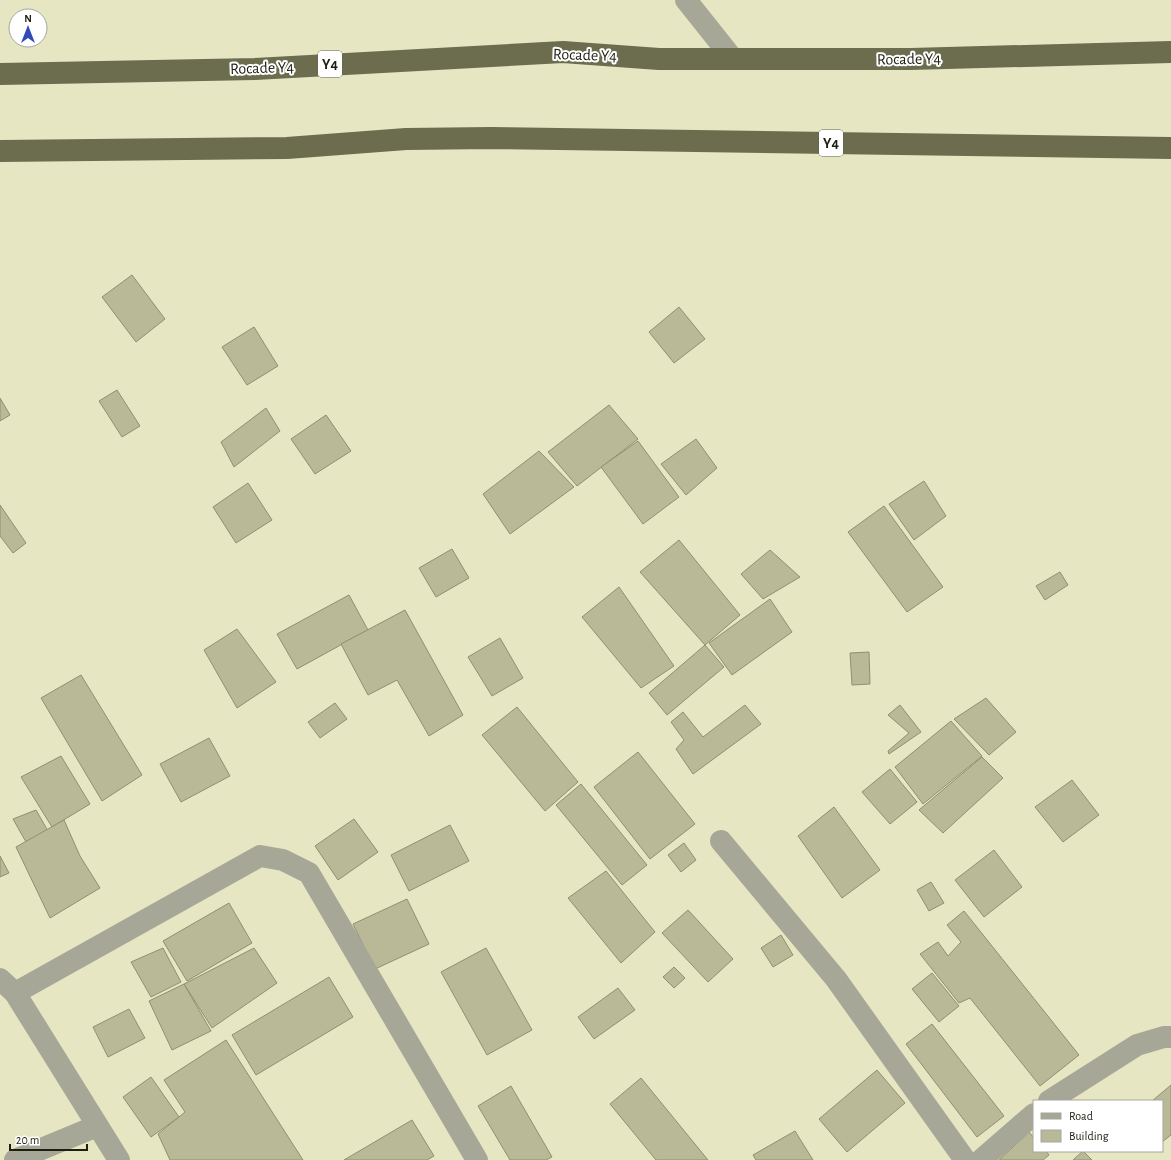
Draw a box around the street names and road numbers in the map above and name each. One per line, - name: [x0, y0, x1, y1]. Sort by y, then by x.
- street label: Rocade Y4: [553, 46, 618, 64]
- street label: Rocade Y4: [877, 50, 941, 68]
- road number: Y4: [318, 51, 342, 77]
- street label: Rocade Y4: [230, 59, 295, 77]
- road number: Y4: [819, 130, 843, 156]

